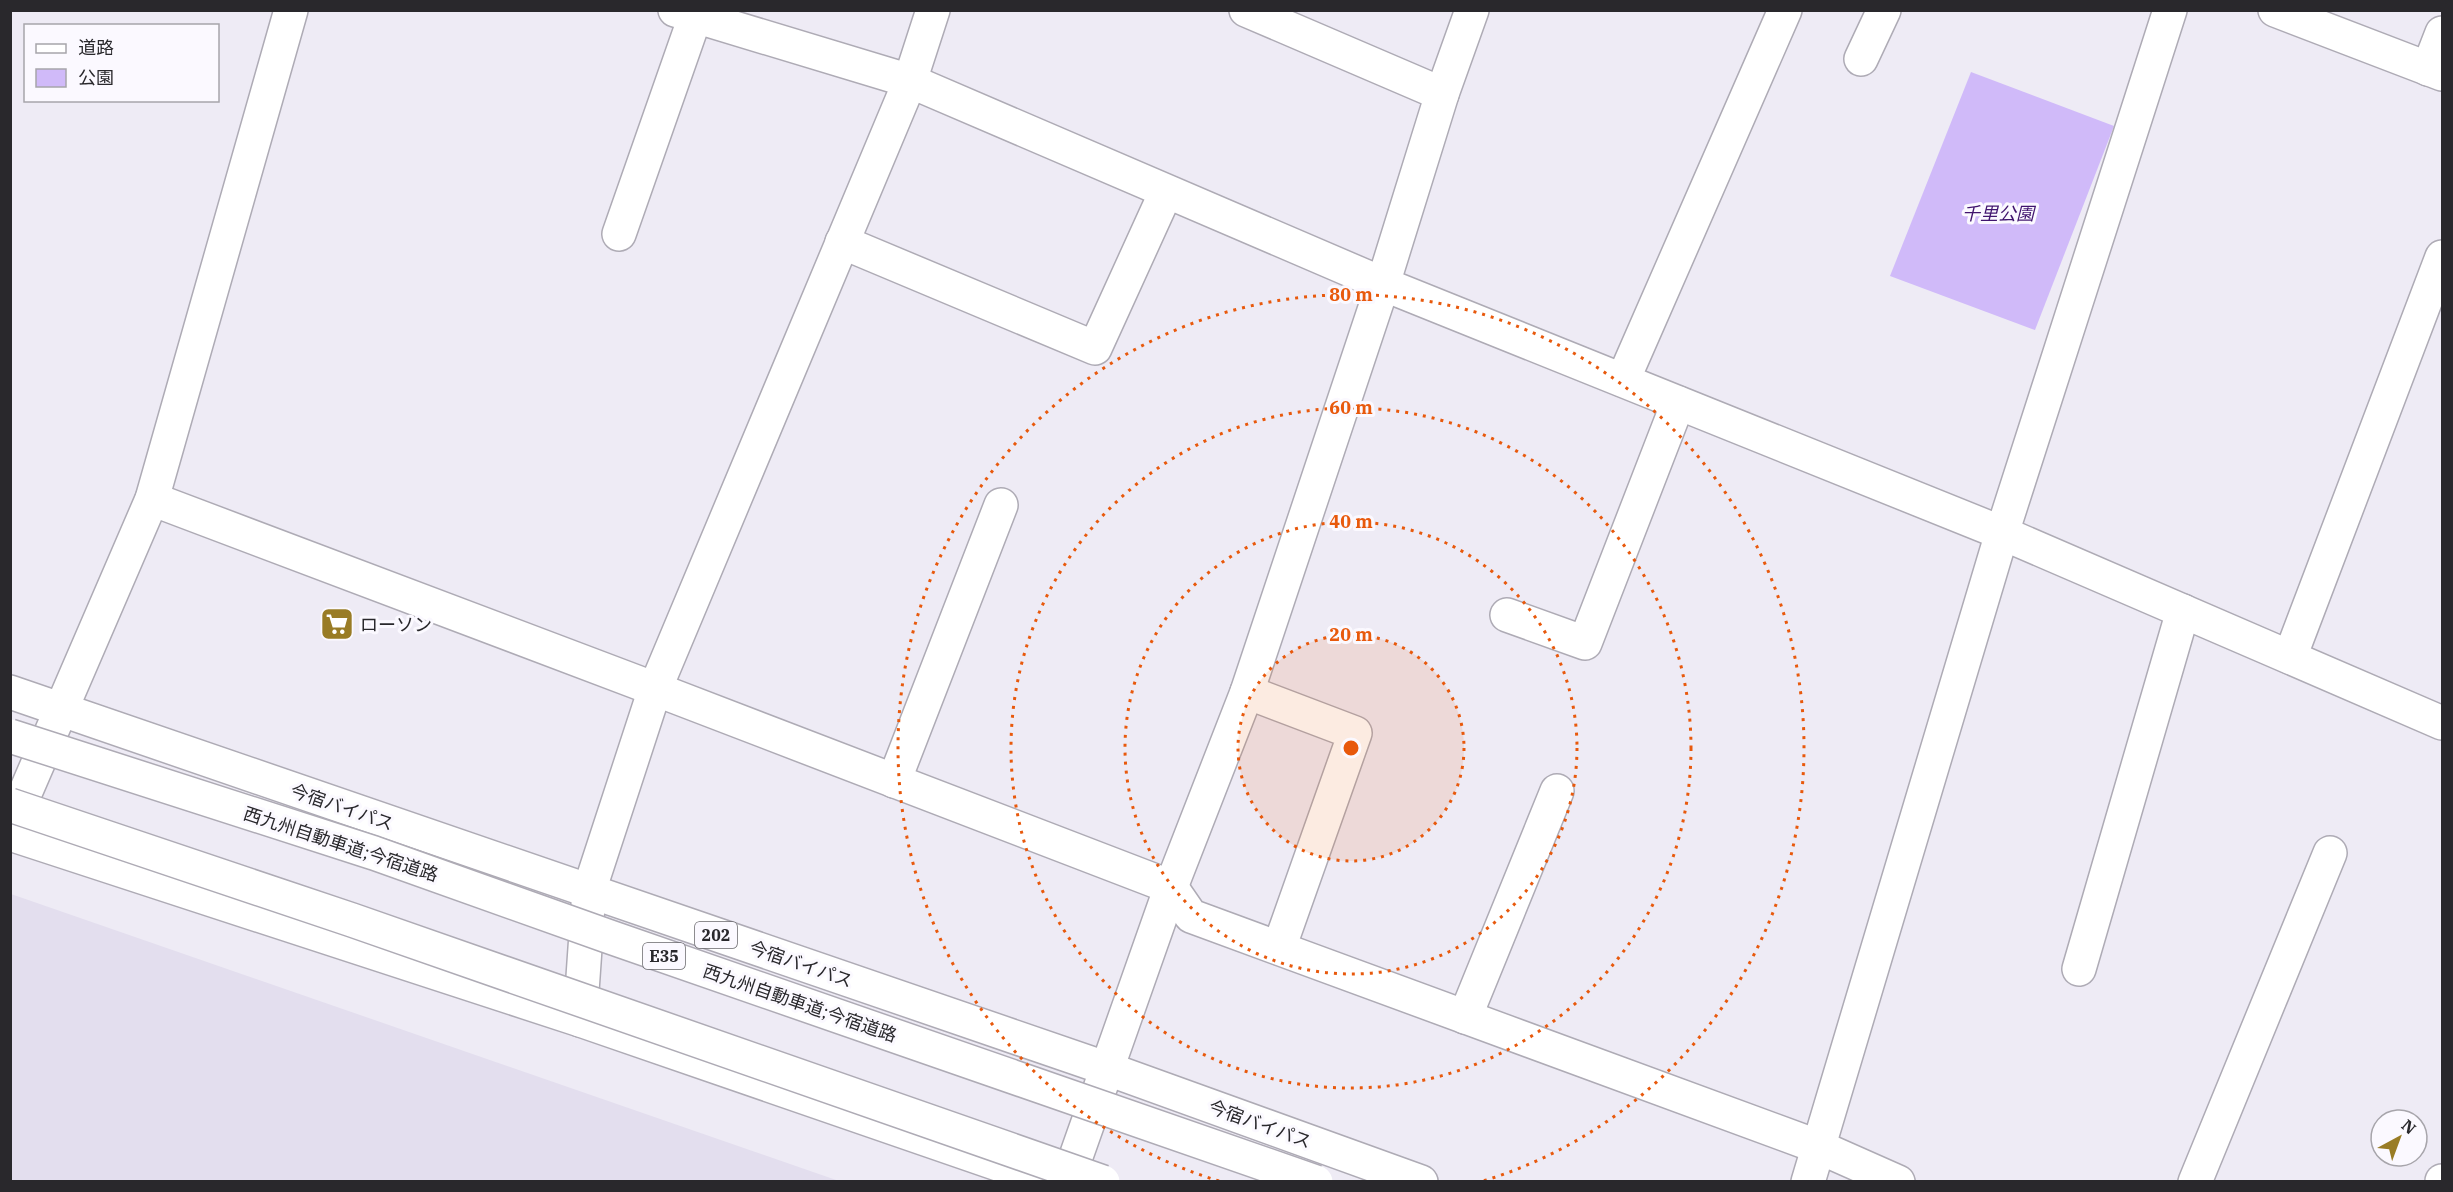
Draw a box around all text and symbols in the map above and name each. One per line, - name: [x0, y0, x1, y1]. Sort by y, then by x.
- legend: [24, 24, 219, 102]
- text: 道路: [78, 36, 114, 59]
- text: 公園: [78, 66, 114, 89]
- park label: 千里公園: [1962, 202, 2037, 225]
- text: 80 m: [1329, 283, 1373, 306]
- text: 60 m: [1329, 396, 1373, 419]
- text: 40 m: [1329, 510, 1373, 533]
- supermarket icon: ローソン: [319, 606, 355, 642]
- place label: ローソン: [360, 613, 432, 636]
- text: 20 m: [1329, 623, 1373, 646]
- centre of rings: [1341, 738, 1361, 758]
- street label: 今宿バイパス: [287, 779, 397, 835]
- street label: 西九州自動車道;今宿道路: [241, 802, 441, 886]
- road number: 202: [695, 922, 737, 948]
- street label: 今宿バイパス: [746, 936, 856, 992]
- road number: E35: [643, 943, 685, 969]
- street label: 西九州自動車道;今宿道路: [700, 959, 900, 1047]
- street label: 今宿バイパス: [1205, 1095, 1315, 1153]
- north arrow: [2369, 1108, 2429, 1168]
- text: N: [2398, 1115, 2420, 1138]

